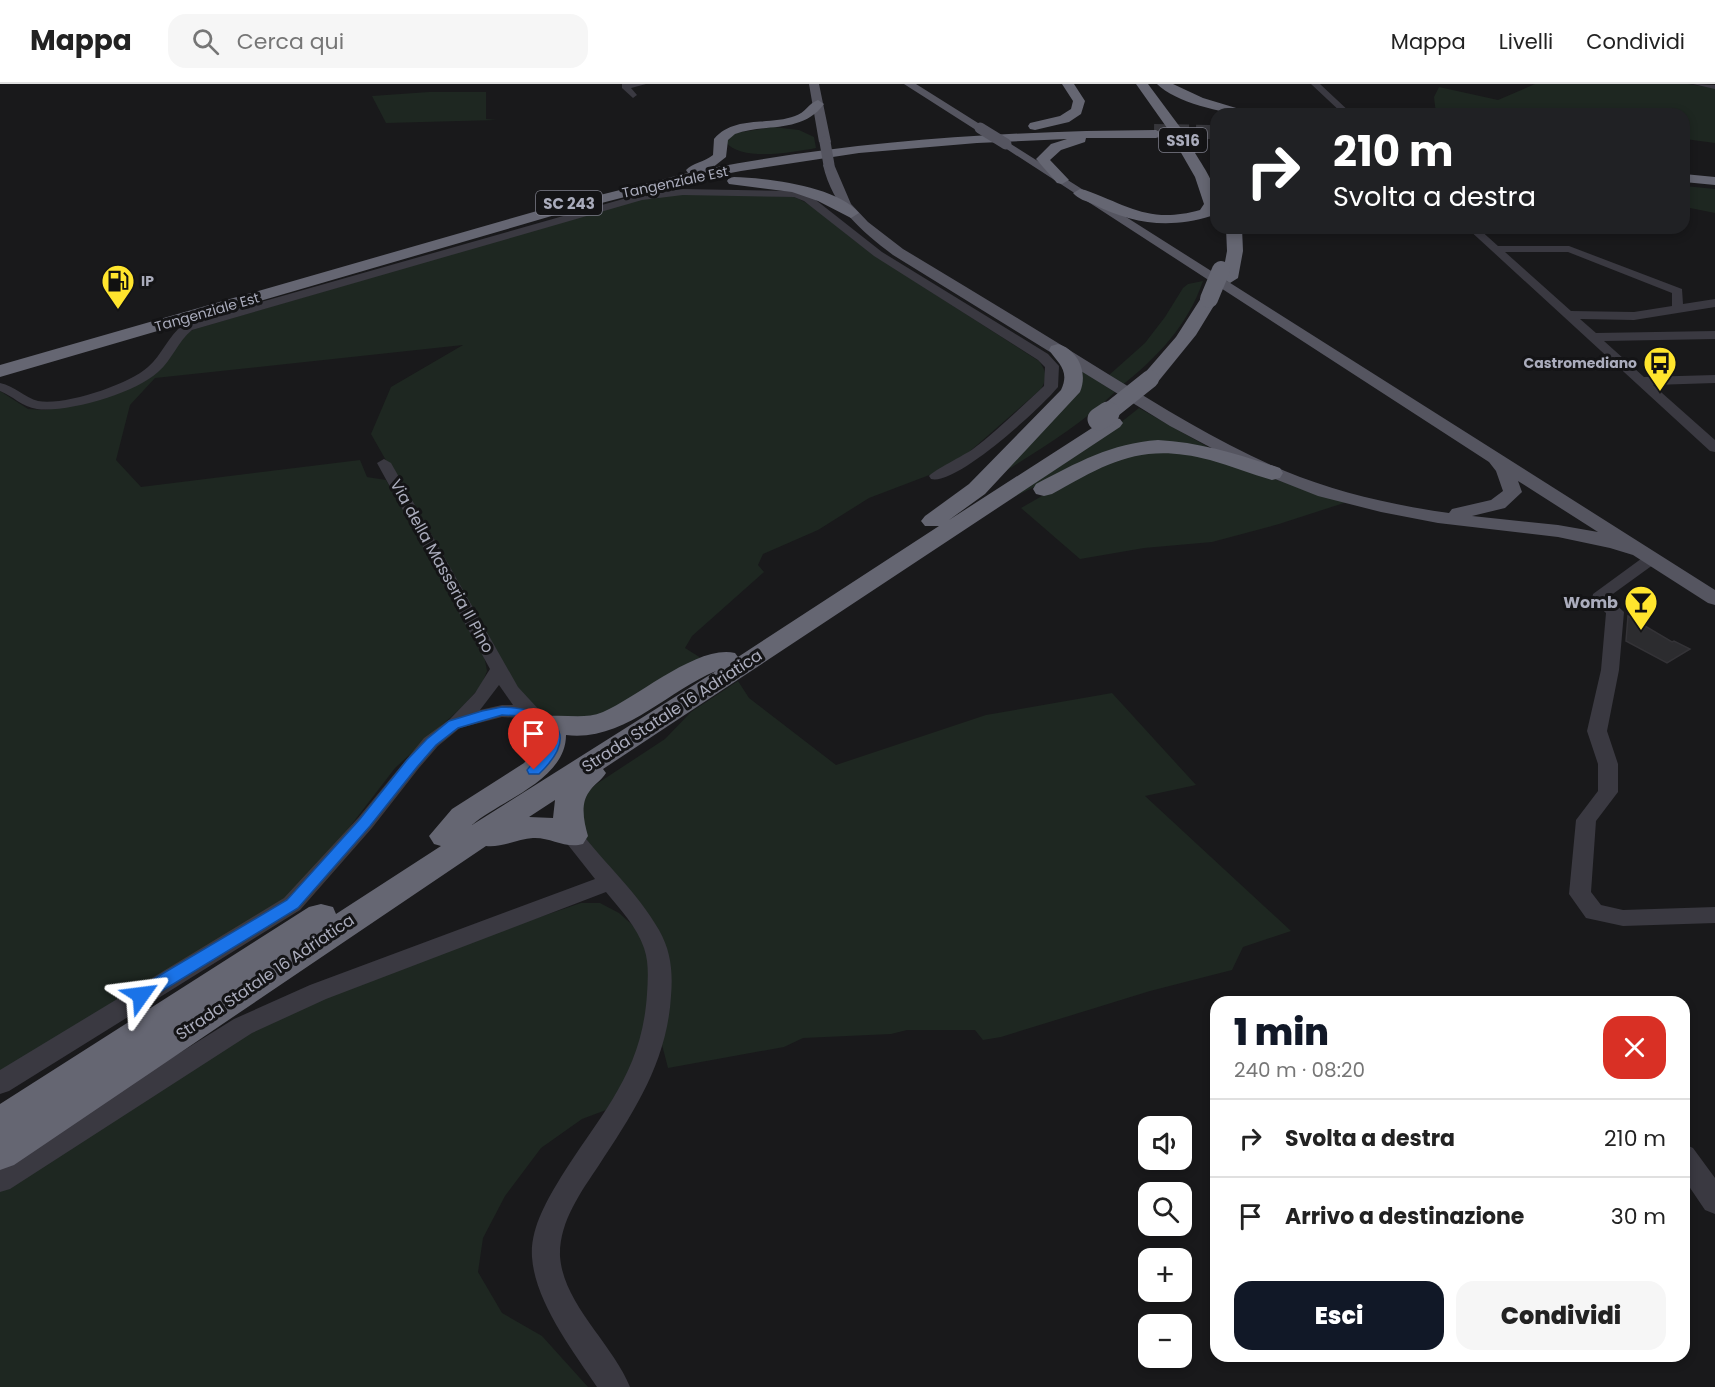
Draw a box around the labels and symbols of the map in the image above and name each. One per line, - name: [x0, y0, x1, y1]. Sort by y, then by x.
- road number: SS16: [1159, 128, 1207, 152]
- street label: Tangenziale Est: [620, 161, 730, 203]
- road number: SC 243: [536, 191, 602, 215]
- fuel station icon: IP: [100, 263, 136, 310]
- place label: IP: [141, 271, 154, 291]
- street label: Tangenziale Est: [152, 288, 262, 336]
- bus stop icon: Castromediano: [1642, 345, 1678, 392]
- place label: Castromediano: [1523, 353, 1637, 373]
- street label: Via della Masseria Il Pino: [385, 475, 499, 657]
- bar icon: Womb: [1623, 584, 1659, 631]
- place label: Womb: [1563, 591, 1618, 614]
- street label: Strada Statale 16 Adriatica: [577, 644, 767, 778]
- pin: [508, 708, 559, 770]
- street label: Strada Statale 16 Adriatica: [171, 909, 359, 1045]
- position arrow: [109, 963, 173, 1027]

